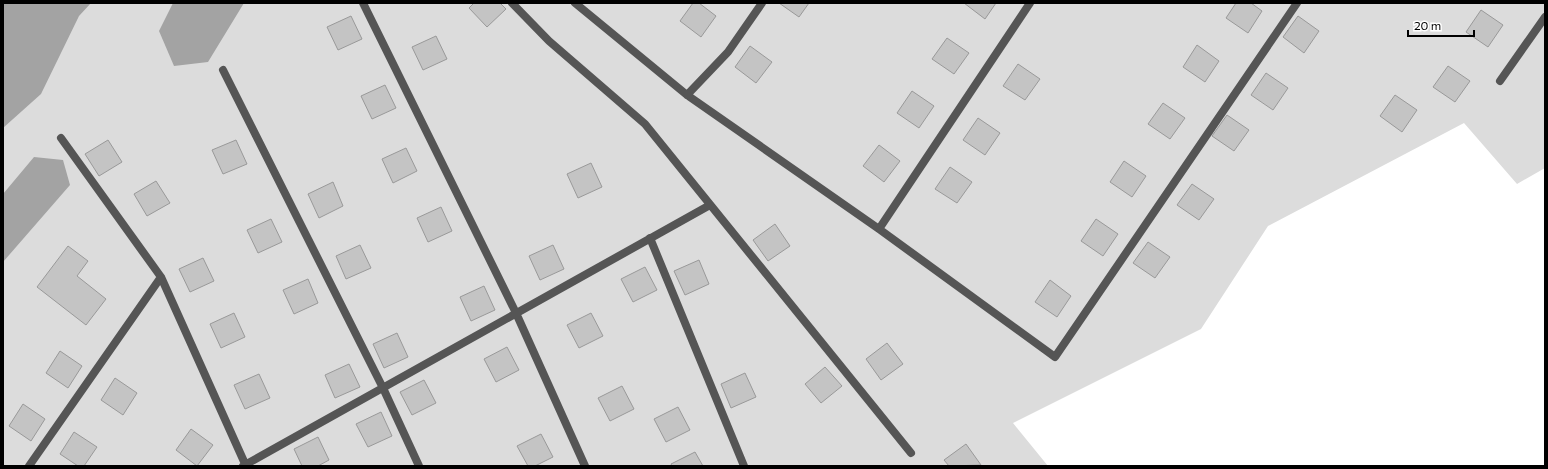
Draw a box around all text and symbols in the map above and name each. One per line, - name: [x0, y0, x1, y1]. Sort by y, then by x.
- scale bar: [1408, 12, 1474, 38]
- text: 20 m: [1414, 18, 1441, 32]

